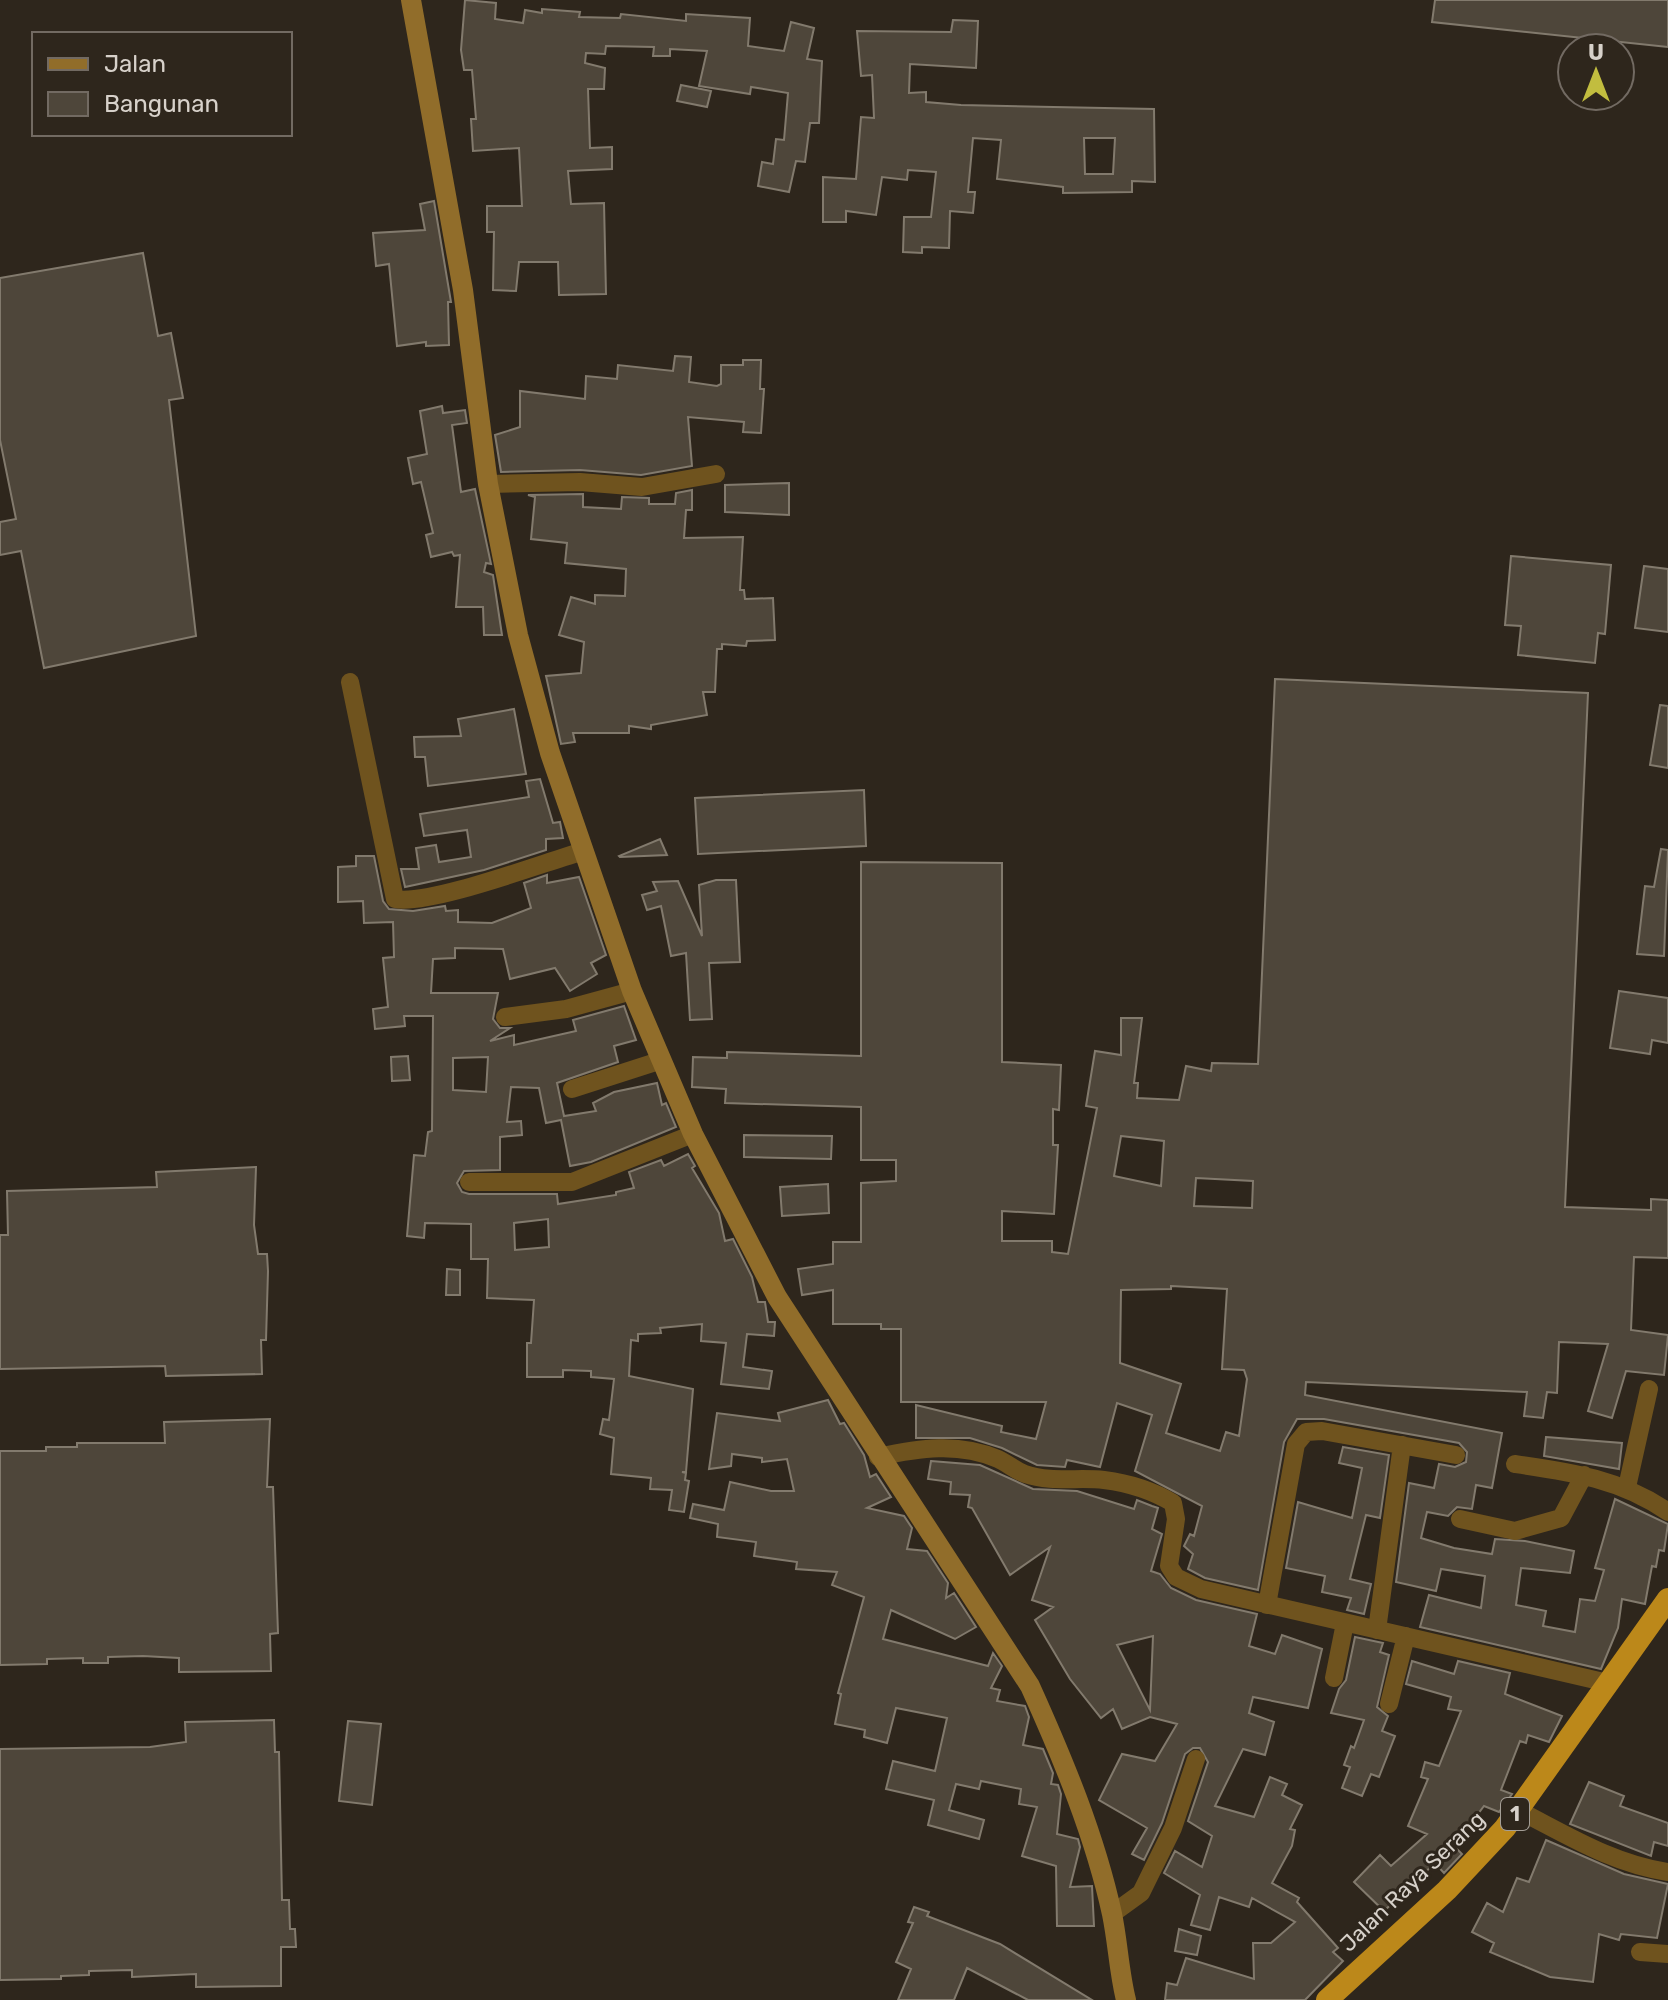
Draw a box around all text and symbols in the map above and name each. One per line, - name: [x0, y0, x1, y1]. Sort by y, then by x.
- legend: [32, 32, 292, 136]
- north arrow: [1556, 32, 1636, 112]
- text: U: [1588, 39, 1604, 66]
- text: Jalan: [104, 50, 166, 78]
- text: Bangunan: [104, 90, 219, 118]
- road number: 1: [1501, 1798, 1529, 1830]
- street label: Jalan Raya Serang: [1334, 1805, 1490, 1957]

